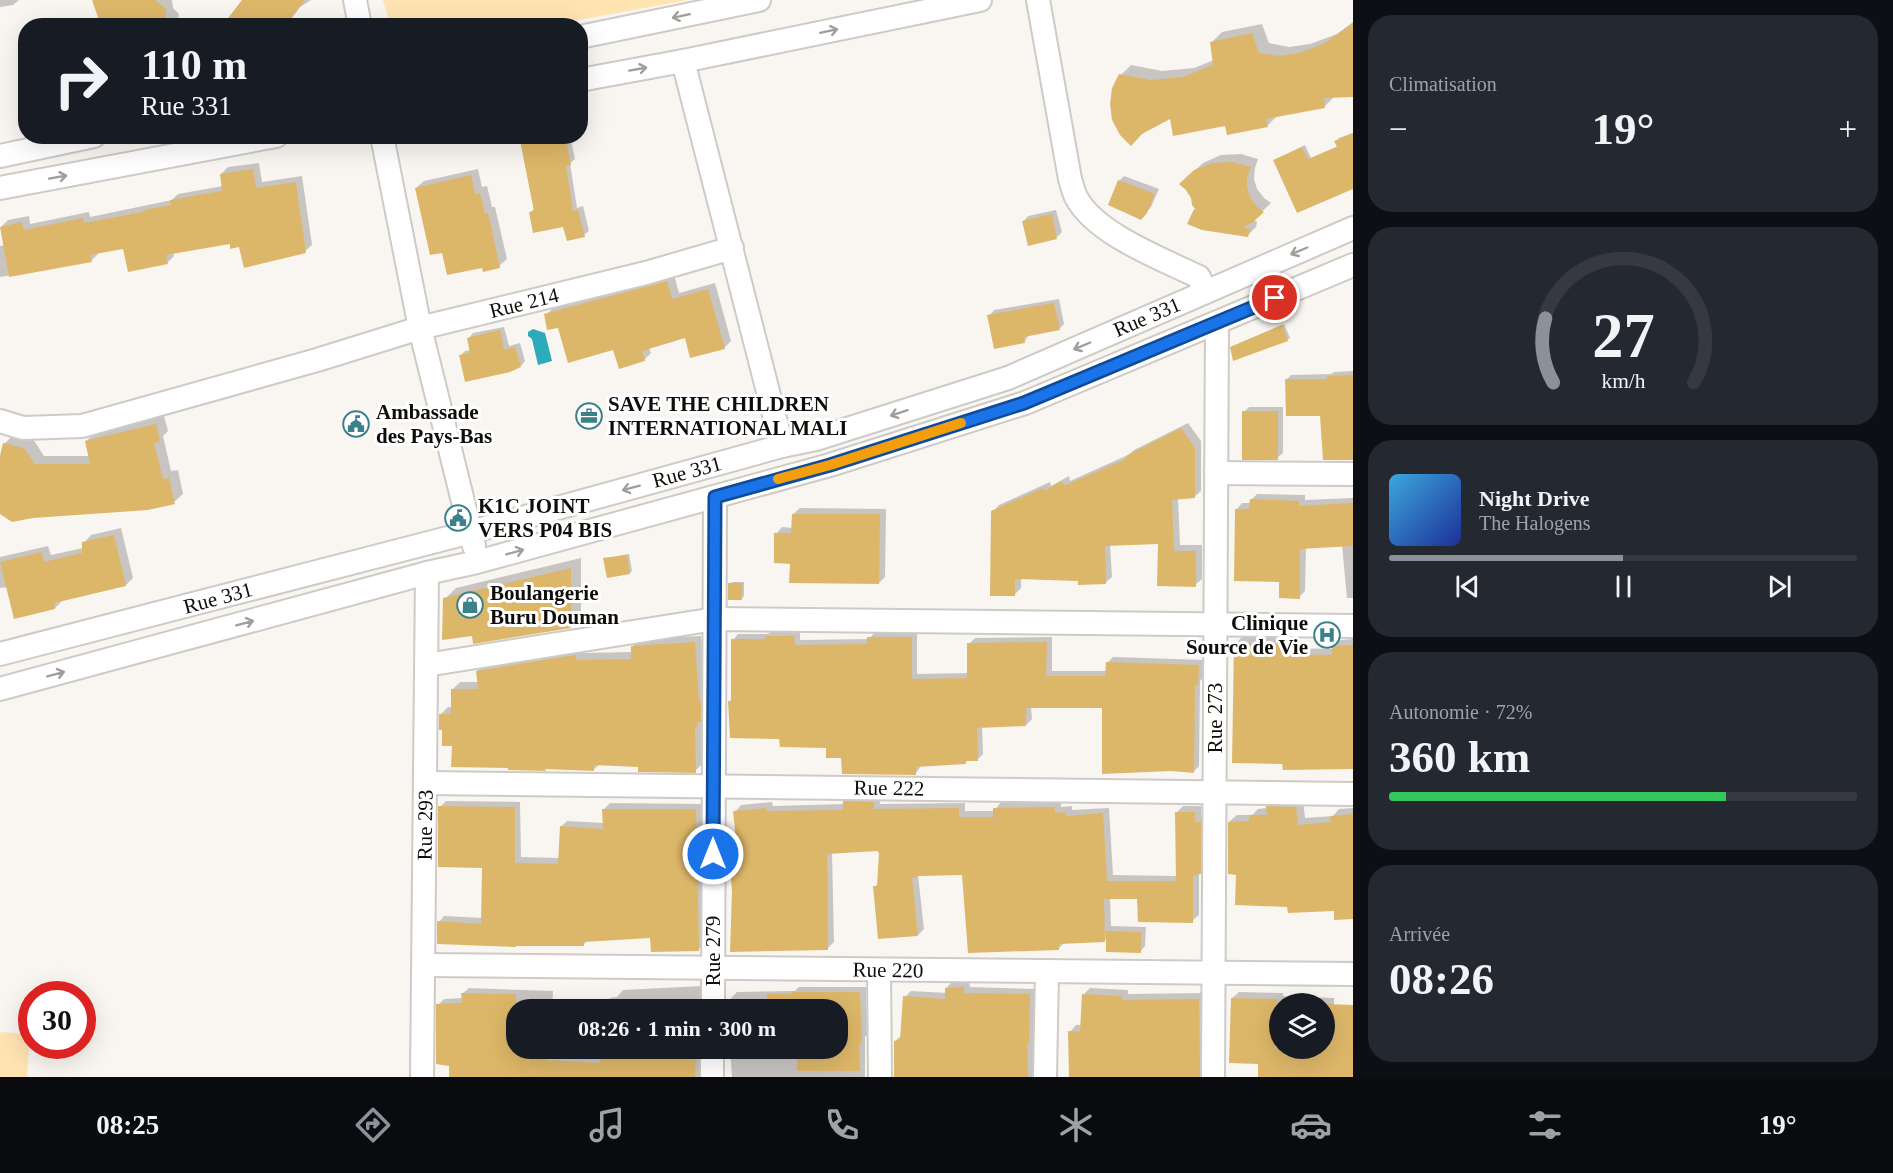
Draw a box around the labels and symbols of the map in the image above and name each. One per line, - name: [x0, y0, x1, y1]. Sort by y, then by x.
- one-way arrow: [672, 11, 692, 22]
- one-way arrow: [819, 25, 838, 36]
- one-way arrow: [628, 64, 647, 75]
- one-way arrow: [47, 171, 67, 182]
- one-way arrow: [1291, 246, 1309, 257]
- pin: [1249, 272, 1300, 323]
- street label: Rue 214: [487, 283, 562, 323]
- street label: Rue 331: [1110, 292, 1184, 342]
- one-way arrow: [1073, 341, 1091, 352]
- place label: SAVE THE CHILDREN INTERNATIONAL MALI: [608, 392, 847, 440]
- place label: Ambassade des Pays-Bas: [376, 400, 492, 448]
- office icon: SAVE THE CHILDREN INTERNATIONAL MALI: [574, 401, 604, 431]
- one-way arrow: [890, 408, 909, 419]
- public building icon: Ambassade des Pays-Bas: [341, 409, 371, 439]
- street label: Rue 331: [650, 451, 724, 493]
- one-way arrow: [621, 483, 640, 494]
- place label: K1C JOINT VERS P04 BIS: [478, 494, 612, 542]
- public building icon: K1C JOINT VERS P04 BIS: [443, 503, 473, 533]
- one-way arrow: [505, 546, 524, 557]
- street label: Rue 331: [181, 577, 255, 619]
- place label: Boulangerie Buru Douman: [490, 581, 619, 629]
- shop icon: Boulangerie Buru Douman: [455, 590, 485, 620]
- place label: Clinique Source de Vie: [1186, 611, 1308, 659]
- one-way arrow: [235, 616, 254, 628]
- hospital icon: Clinique Source de Vie: [1312, 620, 1342, 650]
- one-way arrow: [47, 668, 66, 679]
- street label: Rue 273: [1203, 683, 1227, 753]
- street label: Rue 222: [854, 775, 924, 801]
- street label: Rue 293: [412, 790, 438, 860]
- position arrow: [681, 822, 745, 886]
- street label: Rue 279: [701, 916, 725, 986]
- street label: Rue 220: [853, 957, 923, 983]
- speed limit sign: 30: [18, 981, 96, 1059]

